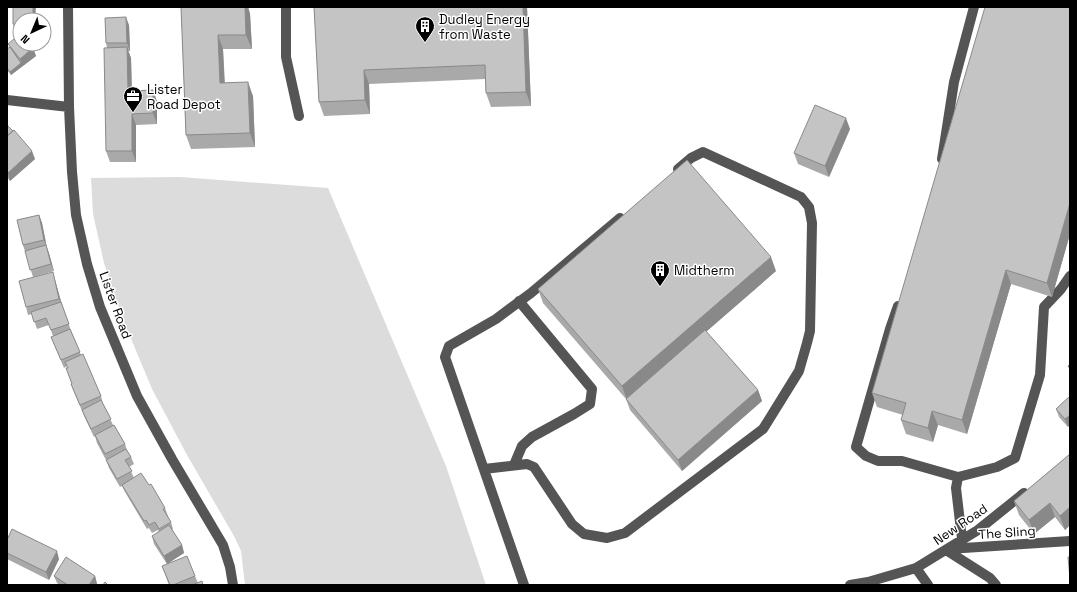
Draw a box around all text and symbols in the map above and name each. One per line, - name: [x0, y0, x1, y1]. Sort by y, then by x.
- place label: Dudley Energy from Waste: [439, 11, 530, 43]
- north arrow: [12, 12, 52, 52]
- building icon: Dudley Energy from Waste: [414, 15, 436, 43]
- text: N: [18, 32, 33, 47]
- place label: Lister Road Depot: [147, 81, 221, 113]
- office icon: Lister Road Depot: [122, 85, 144, 113]
- building icon: Midtherm: [649, 259, 671, 287]
- place label: Midtherm: [674, 262, 735, 279]
- street label: Lister Road: [95, 269, 136, 341]
- street label: New Road: [930, 500, 991, 549]
- street label: The Sling: [978, 522, 1036, 543]

